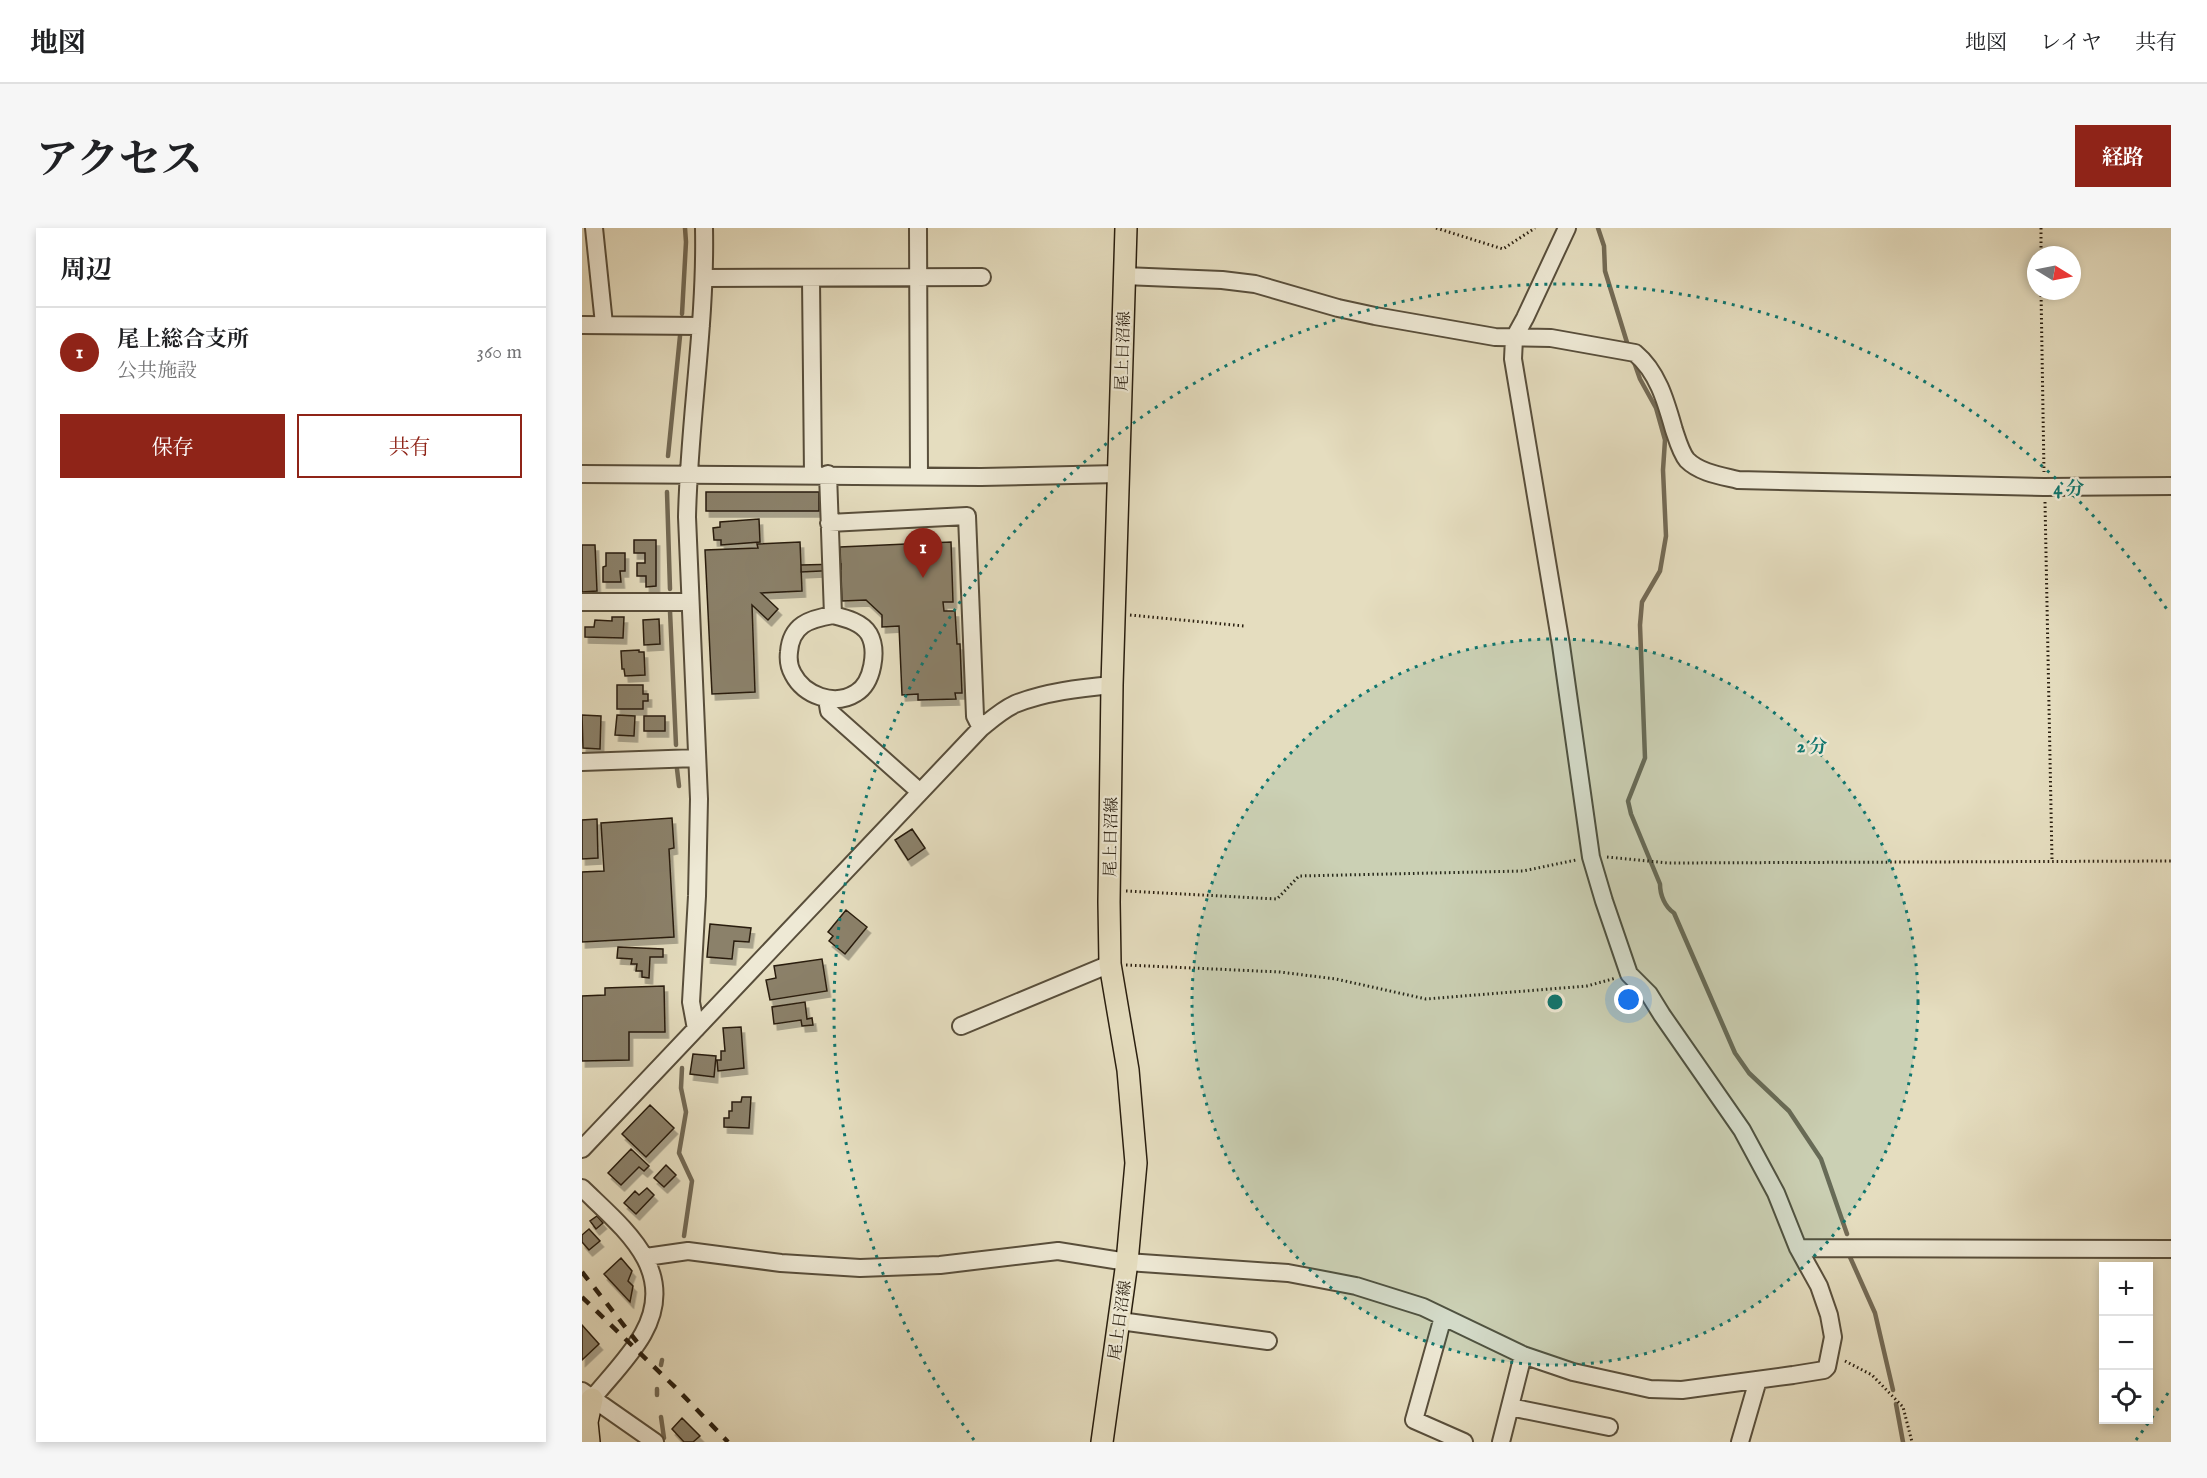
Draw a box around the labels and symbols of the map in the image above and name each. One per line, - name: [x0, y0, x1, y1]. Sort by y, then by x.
- north arrow: [2027, 246, 2081, 300]
- street label: 尾上日沼線: [1113, 311, 1135, 391]
- text: 4 分: [2054, 478, 2084, 501]
- pin: 1: [904, 528, 942, 578]
- text: 2 分: [1797, 736, 1827, 759]
- street label: 尾上日沼線: [1101, 797, 1123, 877]
- your location: [1614, 985, 1643, 1014]
- centre of rings: [1545, 992, 1565, 1012]
- street label: 尾上日沼線: [1106, 1279, 1136, 1361]

